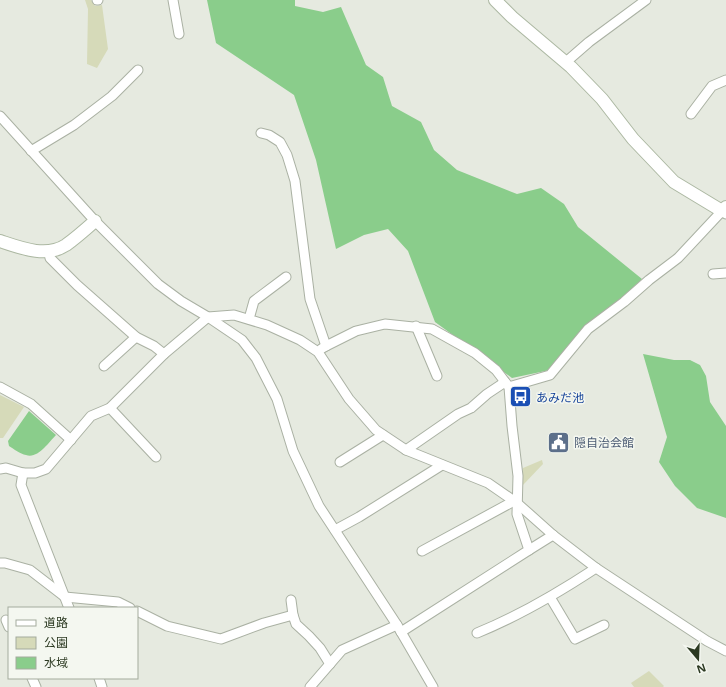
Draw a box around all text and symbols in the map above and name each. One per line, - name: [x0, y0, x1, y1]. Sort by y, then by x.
- bus stop icon: あみだ池: [508, 384, 534, 410]
- place label: あみだ池: [536, 389, 584, 406]
- public building icon: 隠自治会館: [546, 429, 572, 455]
- place label: 隠自治会館: [574, 434, 634, 451]
- legend: [8, 607, 138, 679]
- text: 道路: [44, 614, 68, 631]
- text: 公園: [44, 634, 68, 651]
- north arrow: [678, 639, 718, 679]
- text: 水域: [44, 654, 68, 671]
- text: N: [695, 660, 708, 677]

